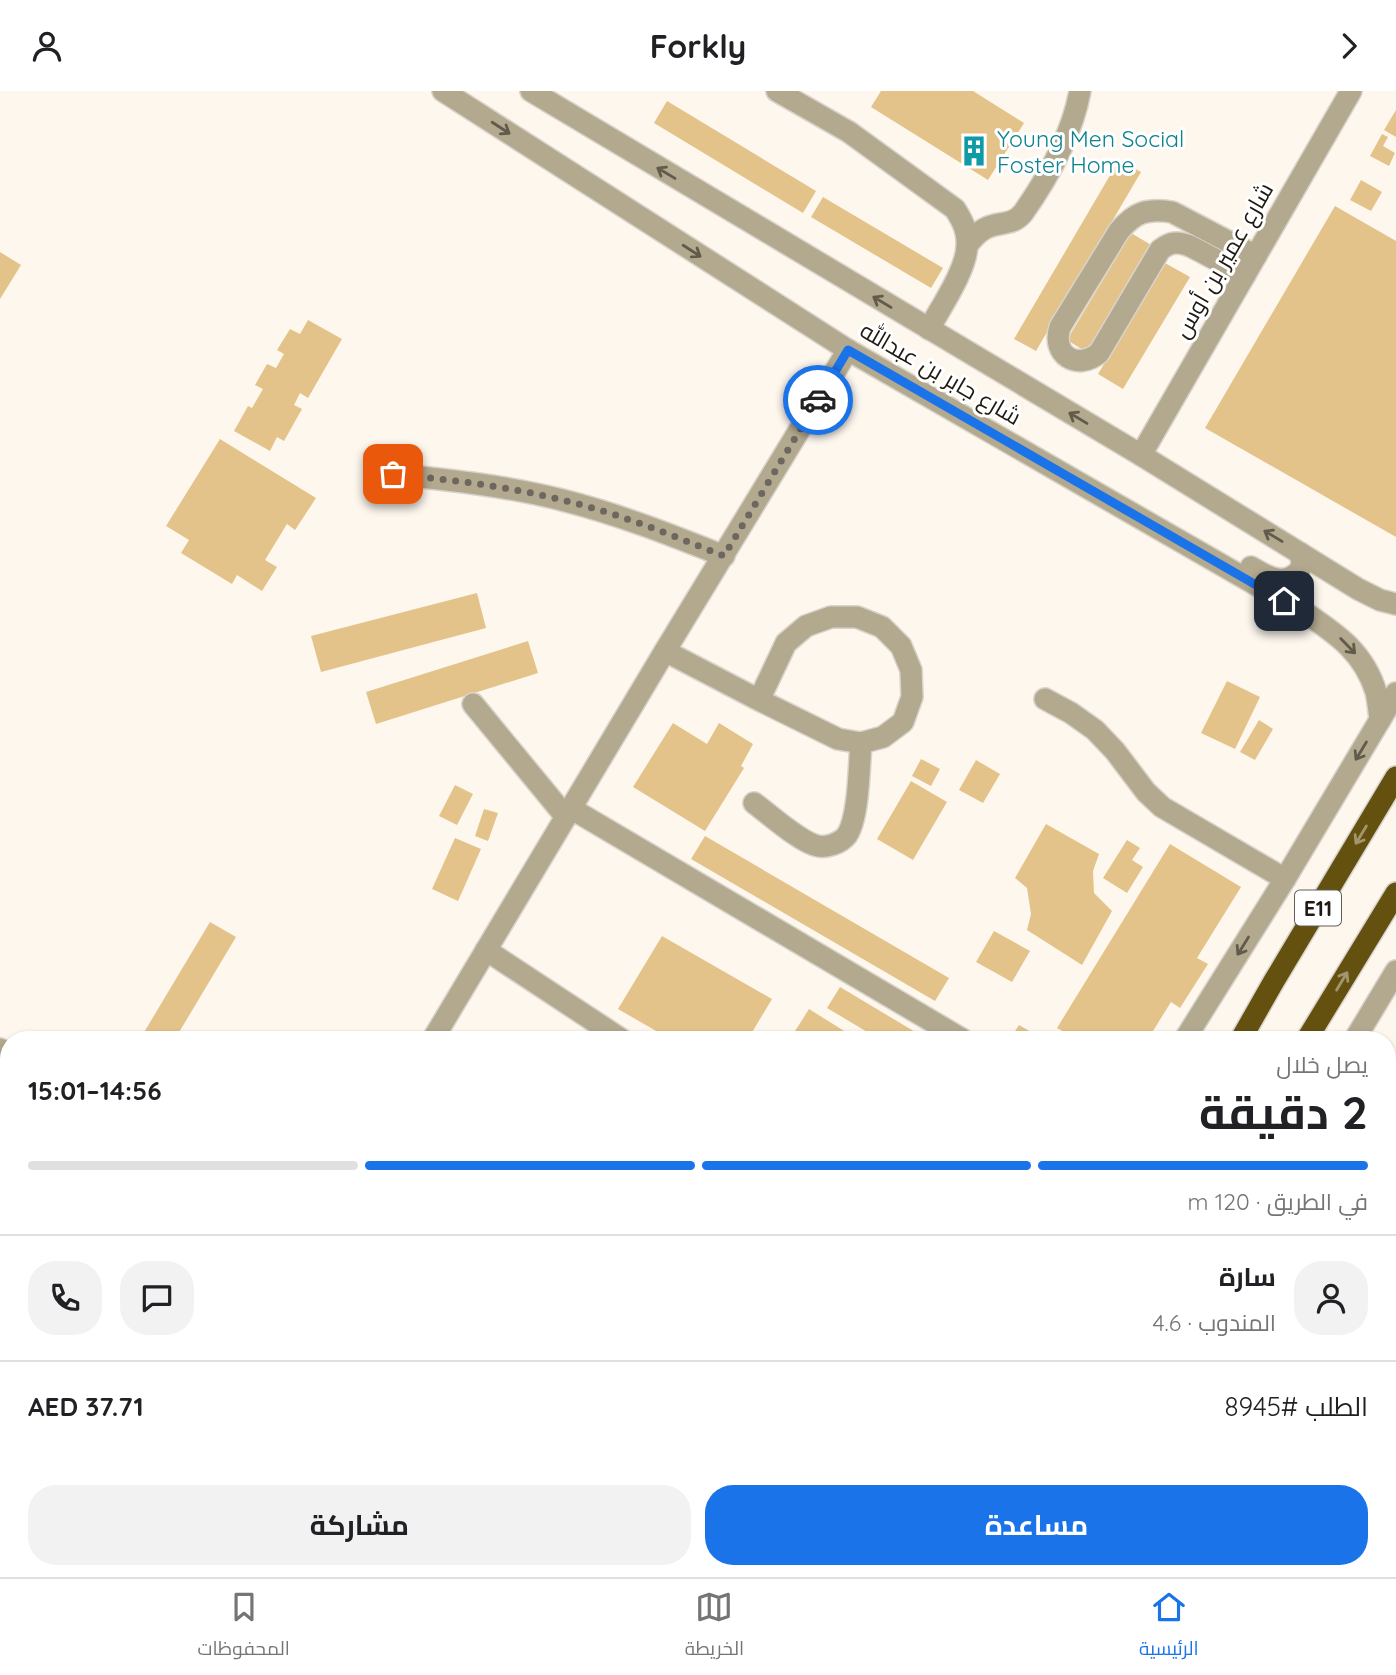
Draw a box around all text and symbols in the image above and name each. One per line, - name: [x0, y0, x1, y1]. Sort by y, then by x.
- text: Forkly: [650, 26, 746, 66]
- icon: person: [28, 27, 66, 65]
- icon: forward: [1330, 27, 1368, 65]
- one-way arrow: [491, 120, 510, 135]
- place label: Young Men Social Foster Home: [997, 124, 1184, 179]
- building icon: Young Men Social Foster Home: [957, 134, 991, 168]
- one-way arrow: [656, 165, 676, 179]
- street label: شارع عمير بن أوس: [1167, 177, 1281, 344]
- one-way arrow: [682, 244, 702, 258]
- one-way arrow: [873, 294, 893, 308]
- street label: شارع جابر بن عبدالله: [854, 315, 1027, 433]
- courier: [783, 365, 853, 435]
- icon: car: [799, 381, 837, 419]
- one-way arrow: [1068, 411, 1088, 425]
- pin: [363, 444, 423, 504]
- icon: bag: [374, 455, 412, 493]
- one-way arrow: [1263, 528, 1283, 542]
- pin: [1254, 571, 1314, 631]
- icon: home: [1265, 582, 1303, 620]
- one-way arrow: [1340, 637, 1357, 654]
- one-way arrow: [1353, 741, 1367, 761]
- one-way arrow: [1354, 825, 1368, 845]
- road number: E11: [1295, 891, 1341, 925]
- one-way arrow: [1235, 936, 1249, 956]
- one-way arrow: [1336, 972, 1350, 992]
- text: يصل خلال: [1276, 1050, 1368, 1079]
- text: 14:56–15:01: [28, 1074, 162, 1107]
- text: 2 دقيقة: [1199, 1083, 1368, 1141]
- text: في الطريق · 120 m: [1188, 1187, 1368, 1216]
- text: سارة: [1219, 1260, 1276, 1293]
- button: phone: [28, 1261, 102, 1335]
- button: chat: [120, 1261, 194, 1335]
- button: person: [1294, 1261, 1368, 1335]
- text: المندوب · 4.6: [1152, 1308, 1276, 1337]
- text: AED 37.71: [28, 1390, 144, 1423]
- text: الطلب #8945: [1224, 1390, 1368, 1423]
- button: مشاركة: [28, 1485, 691, 1565]
- button: مساعدة: [705, 1485, 1368, 1565]
- tab: المحفوظات: [197, 1588, 290, 1666]
- tab: الخريطة: [685, 1588, 744, 1666]
- tab: الرئيسية: [1139, 1588, 1199, 1666]

